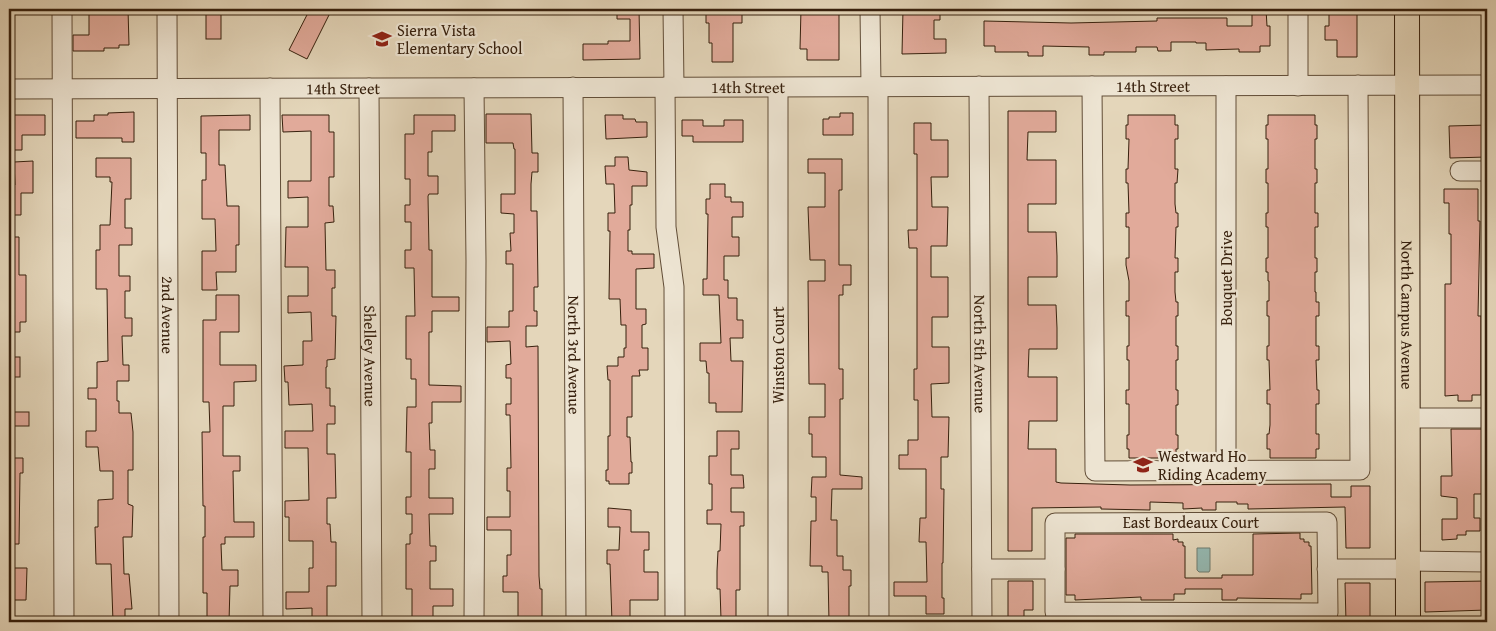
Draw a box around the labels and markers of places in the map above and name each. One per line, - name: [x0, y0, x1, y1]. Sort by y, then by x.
- place label: Sierra Vista Elementary School: [397, 18, 523, 60]
- school or university icon: Sierra Vista Elementary School: [371, 28, 393, 50]
- place label: Westward Ho Riding Academy: [1158, 444, 1267, 486]
- school or university icon: Westward Ho Riding Academy: [1132, 454, 1154, 476]

